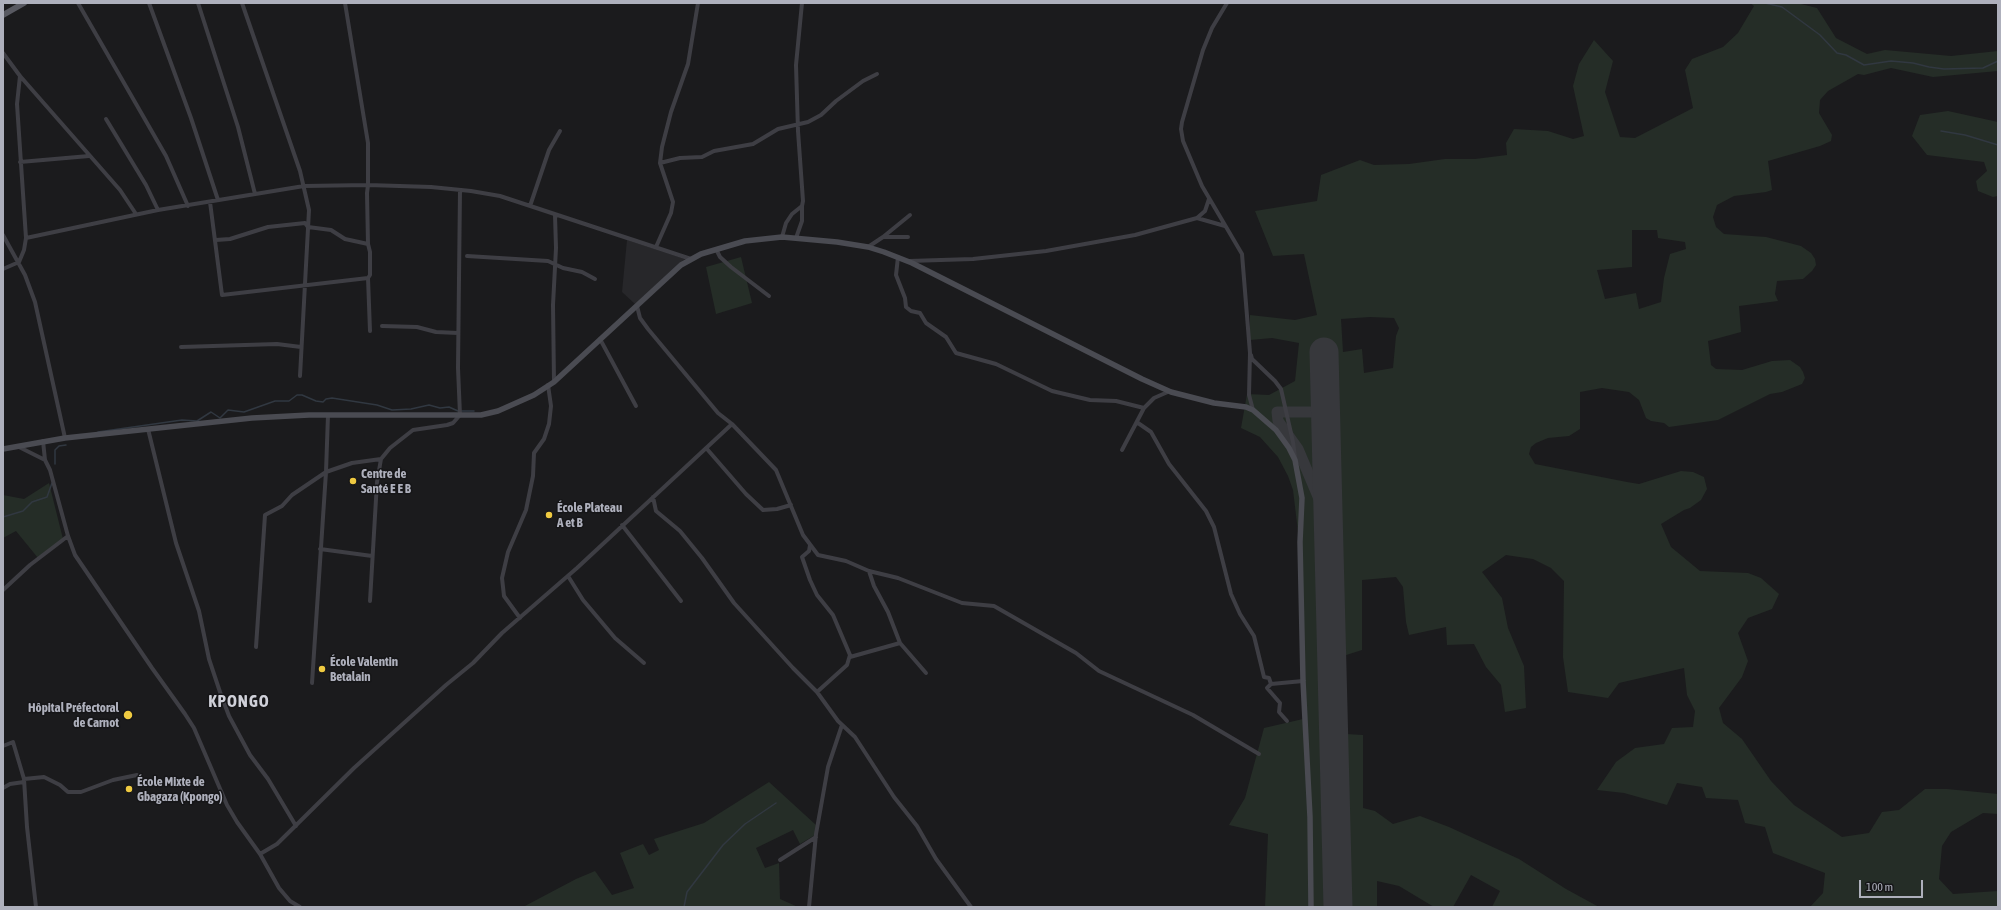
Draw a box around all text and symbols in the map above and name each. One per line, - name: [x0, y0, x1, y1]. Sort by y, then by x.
- place label: Centre de Santé E E B: [361, 466, 411, 497]
- marker: Centre de Santé E E B: [348, 476, 358, 486]
- place label: École Plateau A et B: [557, 500, 622, 531]
- marker: École Plateau A et B: [544, 510, 554, 520]
- place label: École Valentin Betalain: [330, 654, 398, 685]
- marker: École Valentin Betalain: [317, 664, 327, 674]
- district label: KPONGO: [208, 692, 270, 712]
- place label: Hôpital Préfectoral de Carnot: [28, 700, 119, 731]
- marker: Hôpital Préfectoral de Carnot: [122, 709, 134, 721]
- place label: École Mixte de Gbagaza (Kpongo): [137, 774, 223, 805]
- marker: École Mixte de Gbagaza (Kpongo): [124, 784, 134, 794]
- scale bar: [1861, 872, 1925, 898]
- text: 100 m: [1866, 880, 1893, 894]

